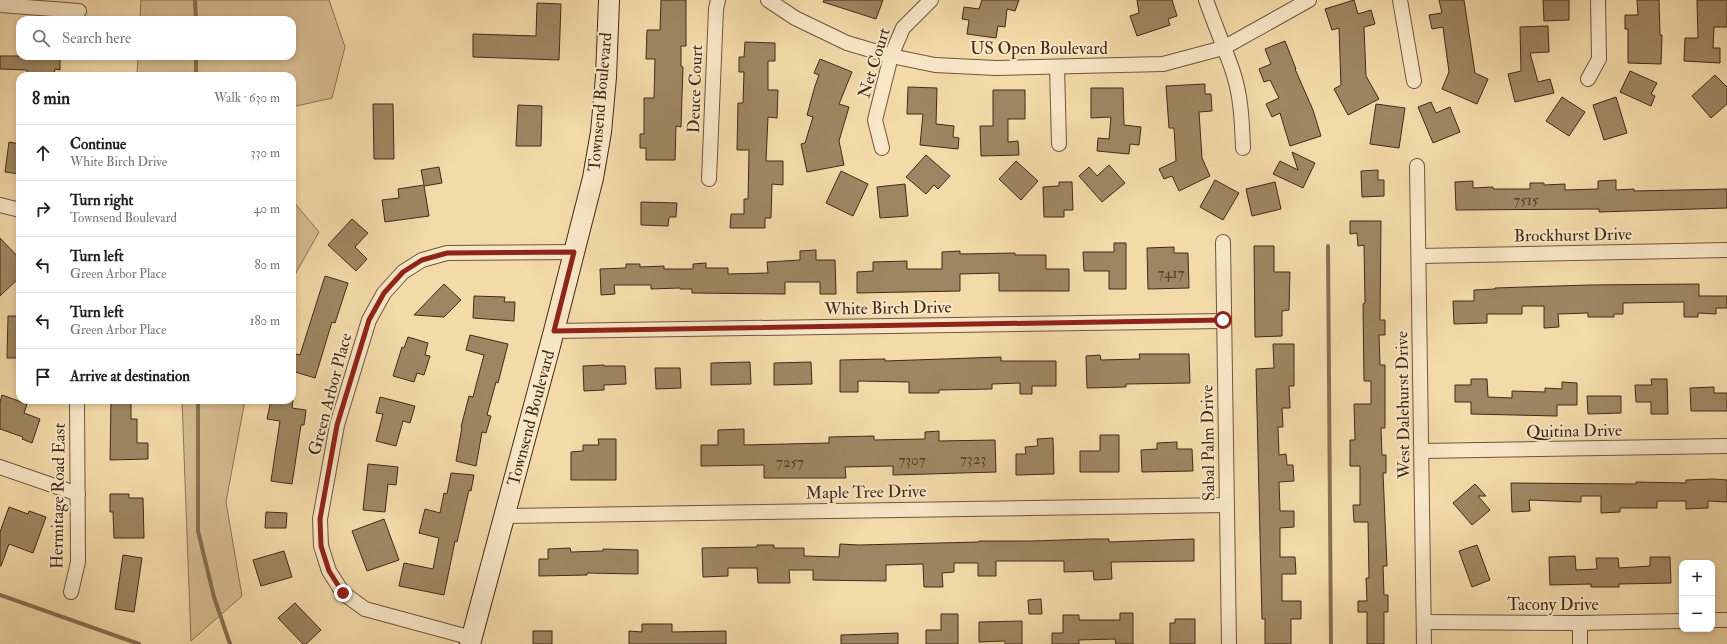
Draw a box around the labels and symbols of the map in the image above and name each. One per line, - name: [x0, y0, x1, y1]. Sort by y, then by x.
- street label: Net Court: [853, 25, 895, 101]
- street label: Townsend Boulevard: [583, 31, 617, 173]
- street label: US Open Boulevard: [970, 38, 1108, 60]
- street label: Deuce Court: [683, 44, 707, 134]
- house number: 7515: [1513, 191, 1539, 210]
- street label: Brockhurst Drive: [1514, 223, 1632, 247]
- house number: 7417: [1158, 264, 1185, 283]
- street label: White Birch Drive: [823, 296, 952, 320]
- route start: [1214, 311, 1232, 329]
- street label: Green Arbor Place: [304, 330, 356, 458]
- street label: West Dalehurst Drive: [1391, 331, 1415, 480]
- street label: Townsend Boulevard: [503, 347, 559, 488]
- street label: Sabal Palm Drive: [1196, 385, 1220, 501]
- street label: Quitina Drive: [1526, 420, 1622, 442]
- street label: Hermitage Road East: [46, 422, 70, 569]
- house number: 7323: [960, 450, 986, 469]
- house number: 7307: [898, 451, 926, 470]
- house number: 7257: [776, 453, 804, 472]
- street label: Maple Tree Drive: [806, 480, 926, 505]
- route end: [334, 584, 352, 602]
- street label: Tacony Drive: [1507, 594, 1599, 616]

